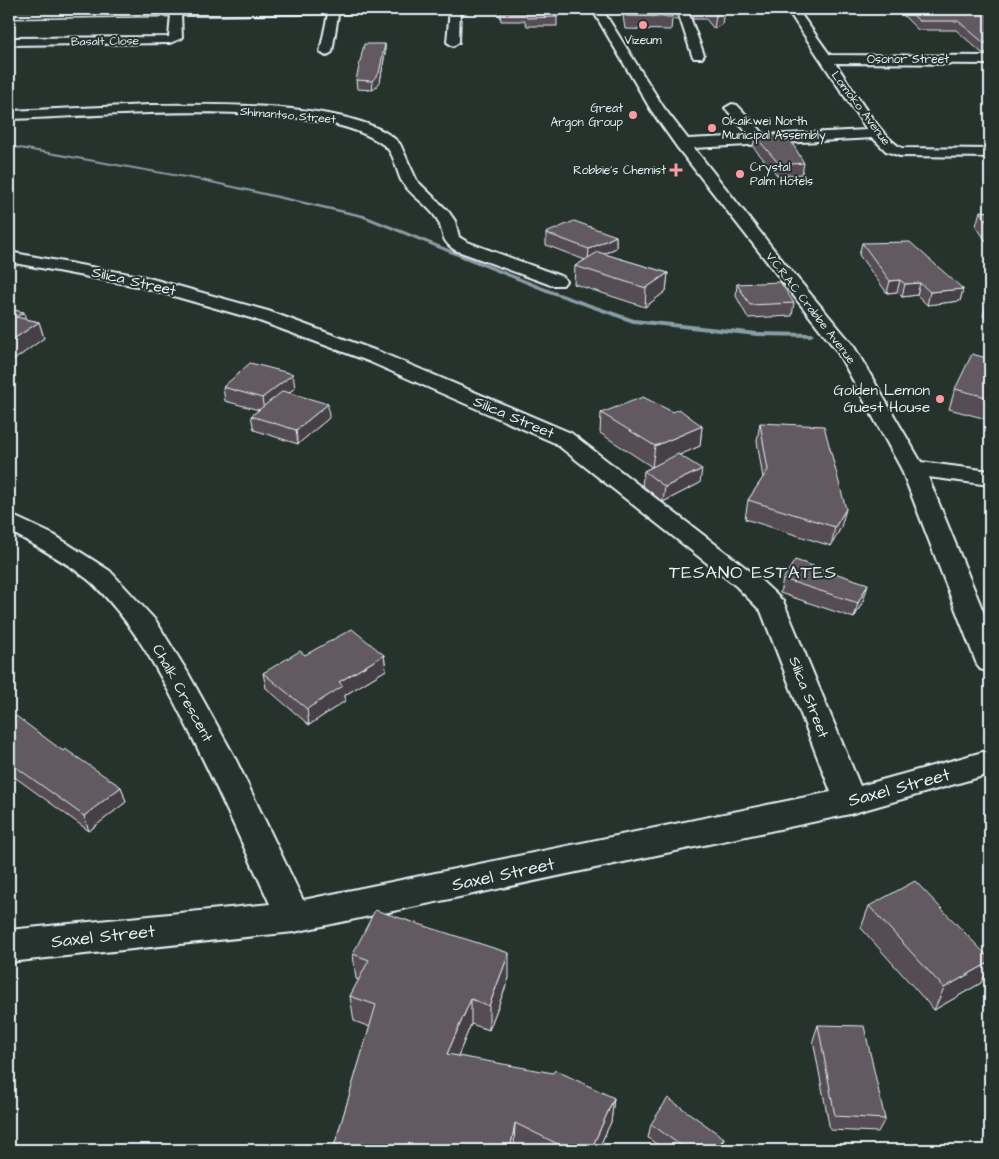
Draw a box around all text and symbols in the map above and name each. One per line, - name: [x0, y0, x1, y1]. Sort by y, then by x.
- marker: Vizeum: [637, 19, 649, 31]
- street label: Basalt Close: [71, 32, 140, 51]
- place label: Vizeum: [624, 32, 662, 49]
- street label: Osonor Street: [867, 51, 949, 68]
- street label: Lomoko Avenue: [827, 68, 894, 149]
- place label: Great Argon Group: [550, 100, 623, 132]
- street label: Shimantso Street: [239, 103, 337, 128]
- marker: Great Argon Group: [627, 109, 639, 121]
- place label: Okaikwei North Municipal Assembly: [722, 113, 826, 145]
- marker: Okaikwei North Municipal Assembly: [706, 122, 718, 134]
- place label: Crystal Palm Hotels: [750, 159, 813, 190]
- place label: Robbie's Chemist: [573, 162, 666, 179]
- marker: Robbie's Chemist: [670, 164, 682, 176]
- marker: Crystal Palm Hotels: [734, 168, 746, 180]
- street label: V.C.R.A.C Crabbe Avenue: [762, 249, 860, 368]
- street label: Silica Street: [90, 262, 178, 301]
- place label: Golden Lemon Guest House: [833, 380, 930, 418]
- street label: Silica Street: [470, 391, 557, 444]
- marker: Golden Lemon Guest House: [934, 393, 946, 405]
- district label: TESANO ESTATES: [669, 560, 837, 585]
- street label: Chalk Crescent: [147, 640, 218, 746]
- street label: Silica Street: [783, 653, 834, 741]
- street label: Saxel Street: [845, 762, 954, 813]
- street label: Saxel Street: [449, 851, 558, 898]
- street label: Saxel Street: [50, 919, 157, 954]

